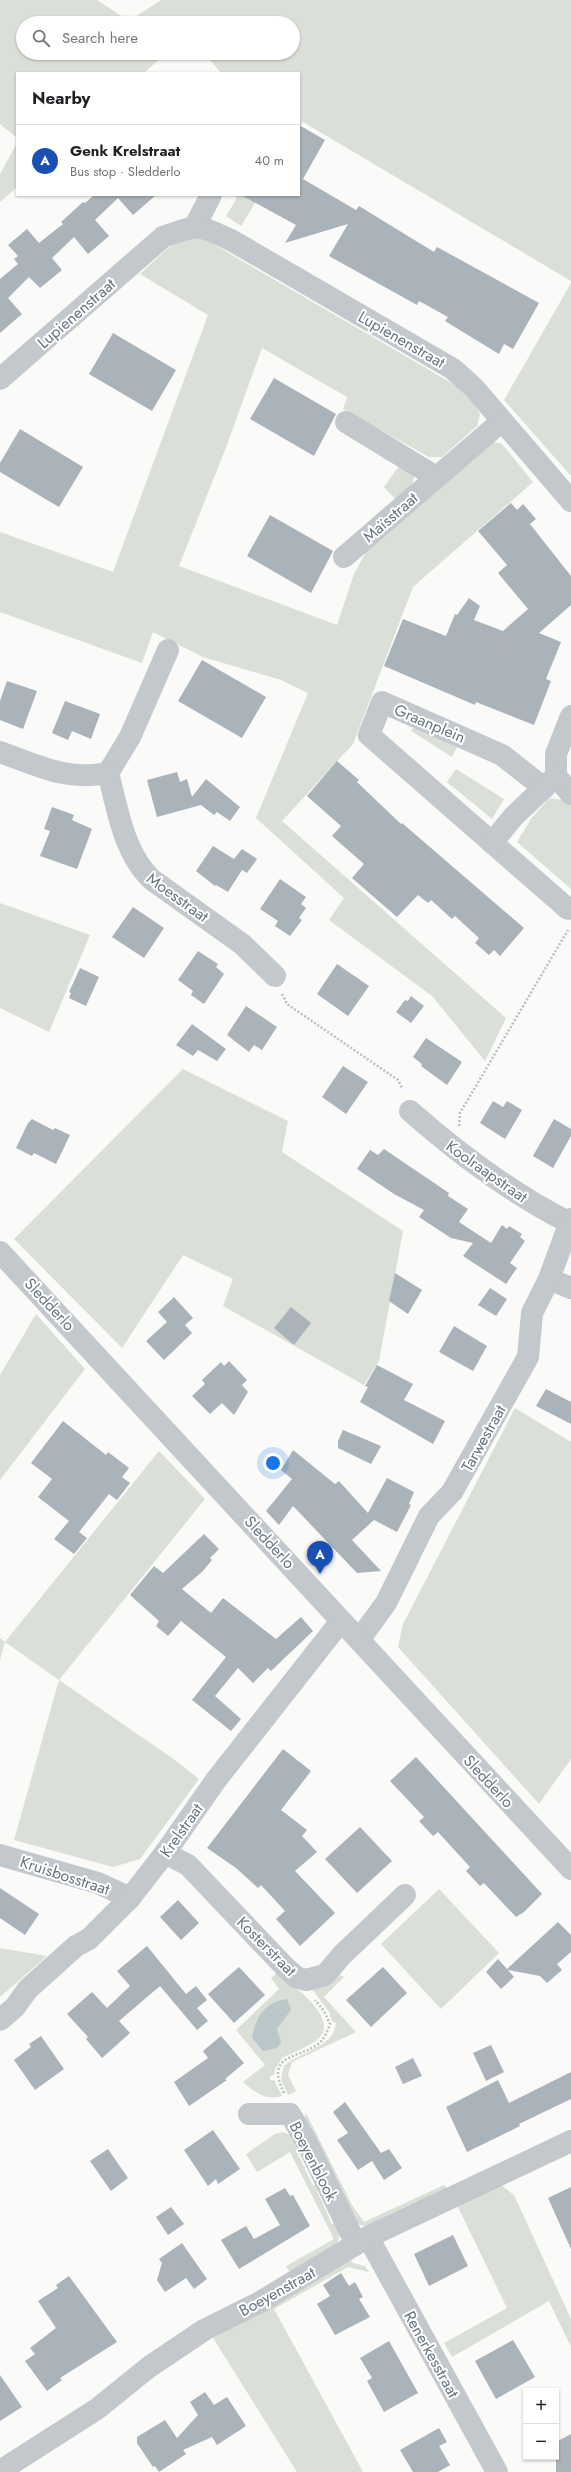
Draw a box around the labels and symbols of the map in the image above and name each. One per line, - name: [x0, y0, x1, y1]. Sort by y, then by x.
- street label: Lupienenstraat: [32, 273, 121, 354]
- street label: Lupienenstraat: [354, 305, 450, 374]
- street label: Maïsstraat: [358, 487, 423, 548]
- street label: Graanplein: [391, 698, 469, 749]
- street label: Moesstraat: [142, 867, 213, 928]
- street label: Koolraapstraat: [441, 1135, 532, 1208]
- street label: Sledderlo: [19, 1273, 80, 1336]
- street label: Tarwestraat: [456, 1400, 511, 1476]
- your location: [263, 1453, 283, 1473]
- street label: Sledderlo: [239, 1511, 300, 1574]
- pin: A: [307, 1541, 333, 1574]
- street label: Sledderlo: [458, 1750, 519, 1813]
- street label: Krelstraat: [154, 1798, 208, 1862]
- street label: Kruisbosstraat: [17, 1850, 113, 1901]
- street label: Kosterstraat: [232, 1911, 302, 1982]
- street label: Boeyenblook: [284, 2118, 344, 2206]
- street label: Boeyenstraat: [235, 2261, 320, 2322]
- street label: Renerkesstraat: [398, 2307, 465, 2402]

